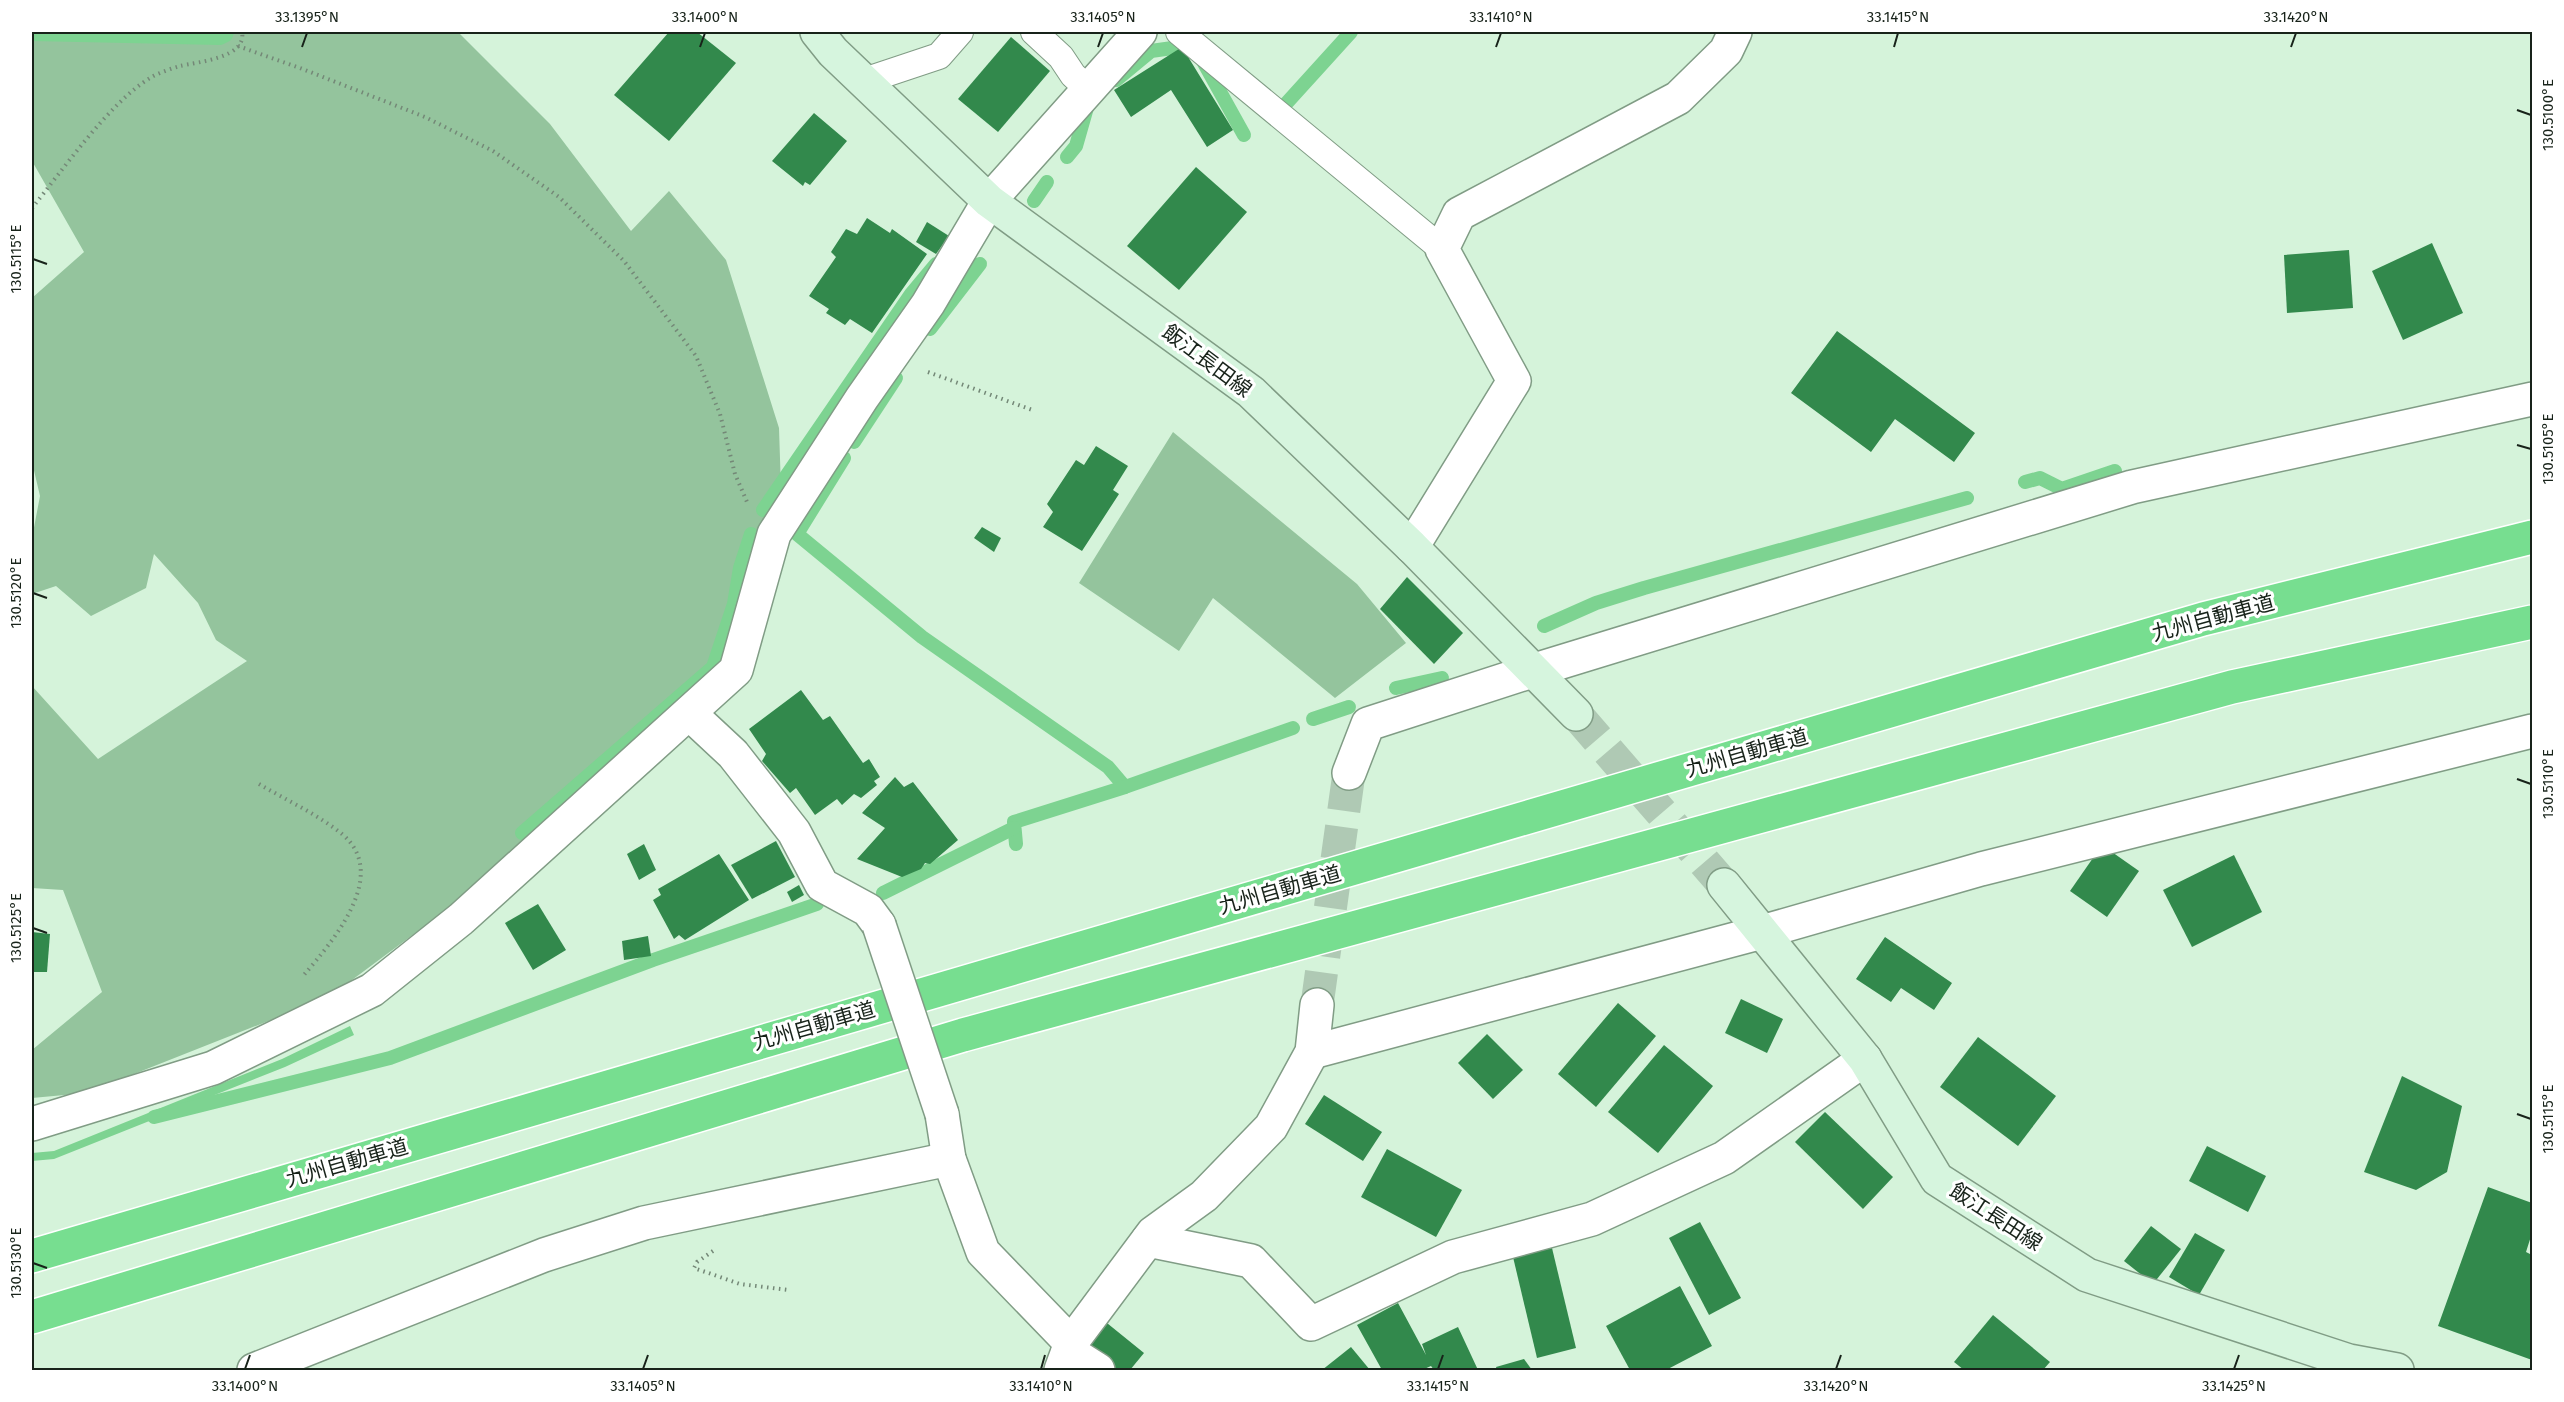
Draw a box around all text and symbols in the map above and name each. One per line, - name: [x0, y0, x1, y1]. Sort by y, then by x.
- text: 33.1395°N: [275, 8, 339, 26]
- text: 33.1400°N: [672, 8, 738, 26]
- text: 33.1405°N: [1070, 8, 1136, 26]
- text: 33.1410°N: [1469, 8, 1533, 26]
- text: 33.1415°N: [1867, 8, 1929, 26]
- text: 33.1420°N: [2263, 8, 2329, 26]
- text: 130.5100°E: [2539, 79, 2557, 151]
- text: 130.5115°E: [7, 225, 25, 293]
- street label: 飯江長田線: [1157, 319, 1257, 403]
- text: 130.5105°E: [2539, 414, 2557, 484]
- text: 130.5120°E: [7, 557, 25, 629]
- street label: 九州自動車道: [2149, 589, 2277, 647]
- street label: 九州自動車道: [1683, 723, 1811, 783]
- text: 130.5110°E: [2539, 749, 2557, 819]
- street label: 九州自動車道: [1216, 860, 1344, 920]
- text: 130.5125°E: [7, 893, 25, 963]
- street label: 九州自動車道: [750, 996, 878, 1056]
- text: 130.5115°E: [2539, 1085, 2557, 1153]
- street label: 九州自動車道: [283, 1133, 411, 1193]
- street label: 飯江長田線: [1945, 1178, 2047, 1256]
- text: 130.5130°E: [7, 1227, 25, 1299]
- text: 33.1400°N: [212, 1377, 278, 1395]
- text: 33.1405°N: [610, 1377, 676, 1395]
- text: 33.1410°N: [1009, 1377, 1073, 1395]
- text: 33.1415°N: [1407, 1377, 1469, 1395]
- text: 33.1420°N: [1803, 1377, 1869, 1395]
- text: 33.1425°N: [2202, 1377, 2266, 1395]

